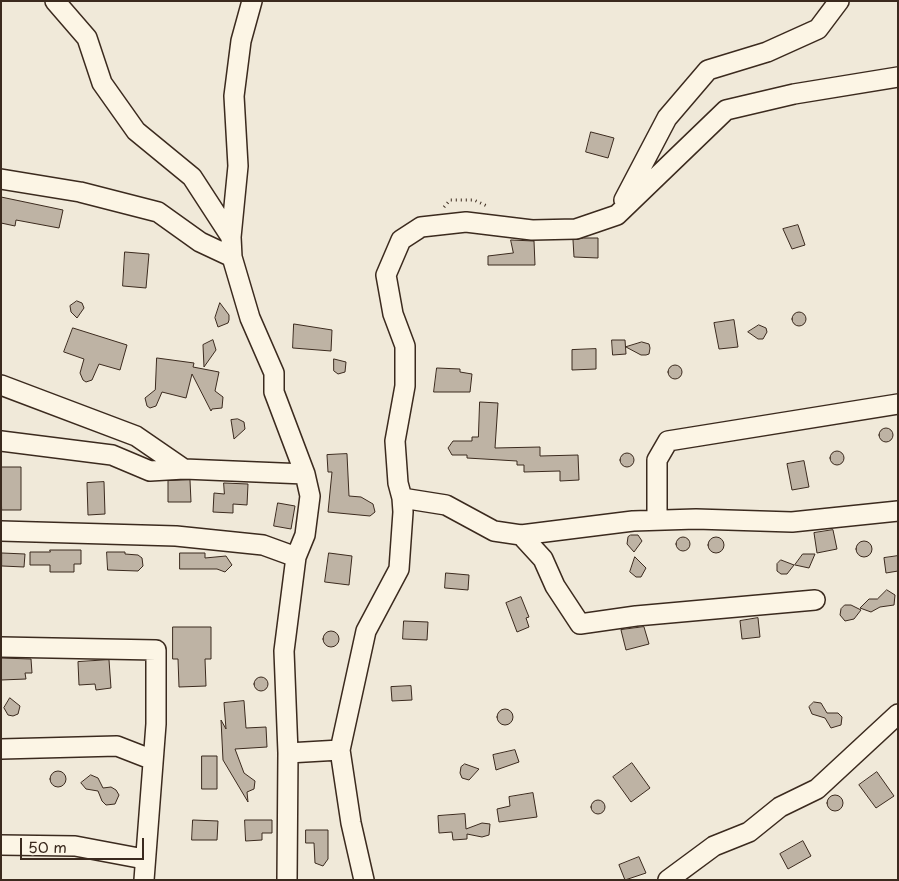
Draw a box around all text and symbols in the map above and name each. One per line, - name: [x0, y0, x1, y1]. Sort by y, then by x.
- scale bar: [22, 828, 146, 860]
- text: 50 m: [28, 835, 67, 858]

